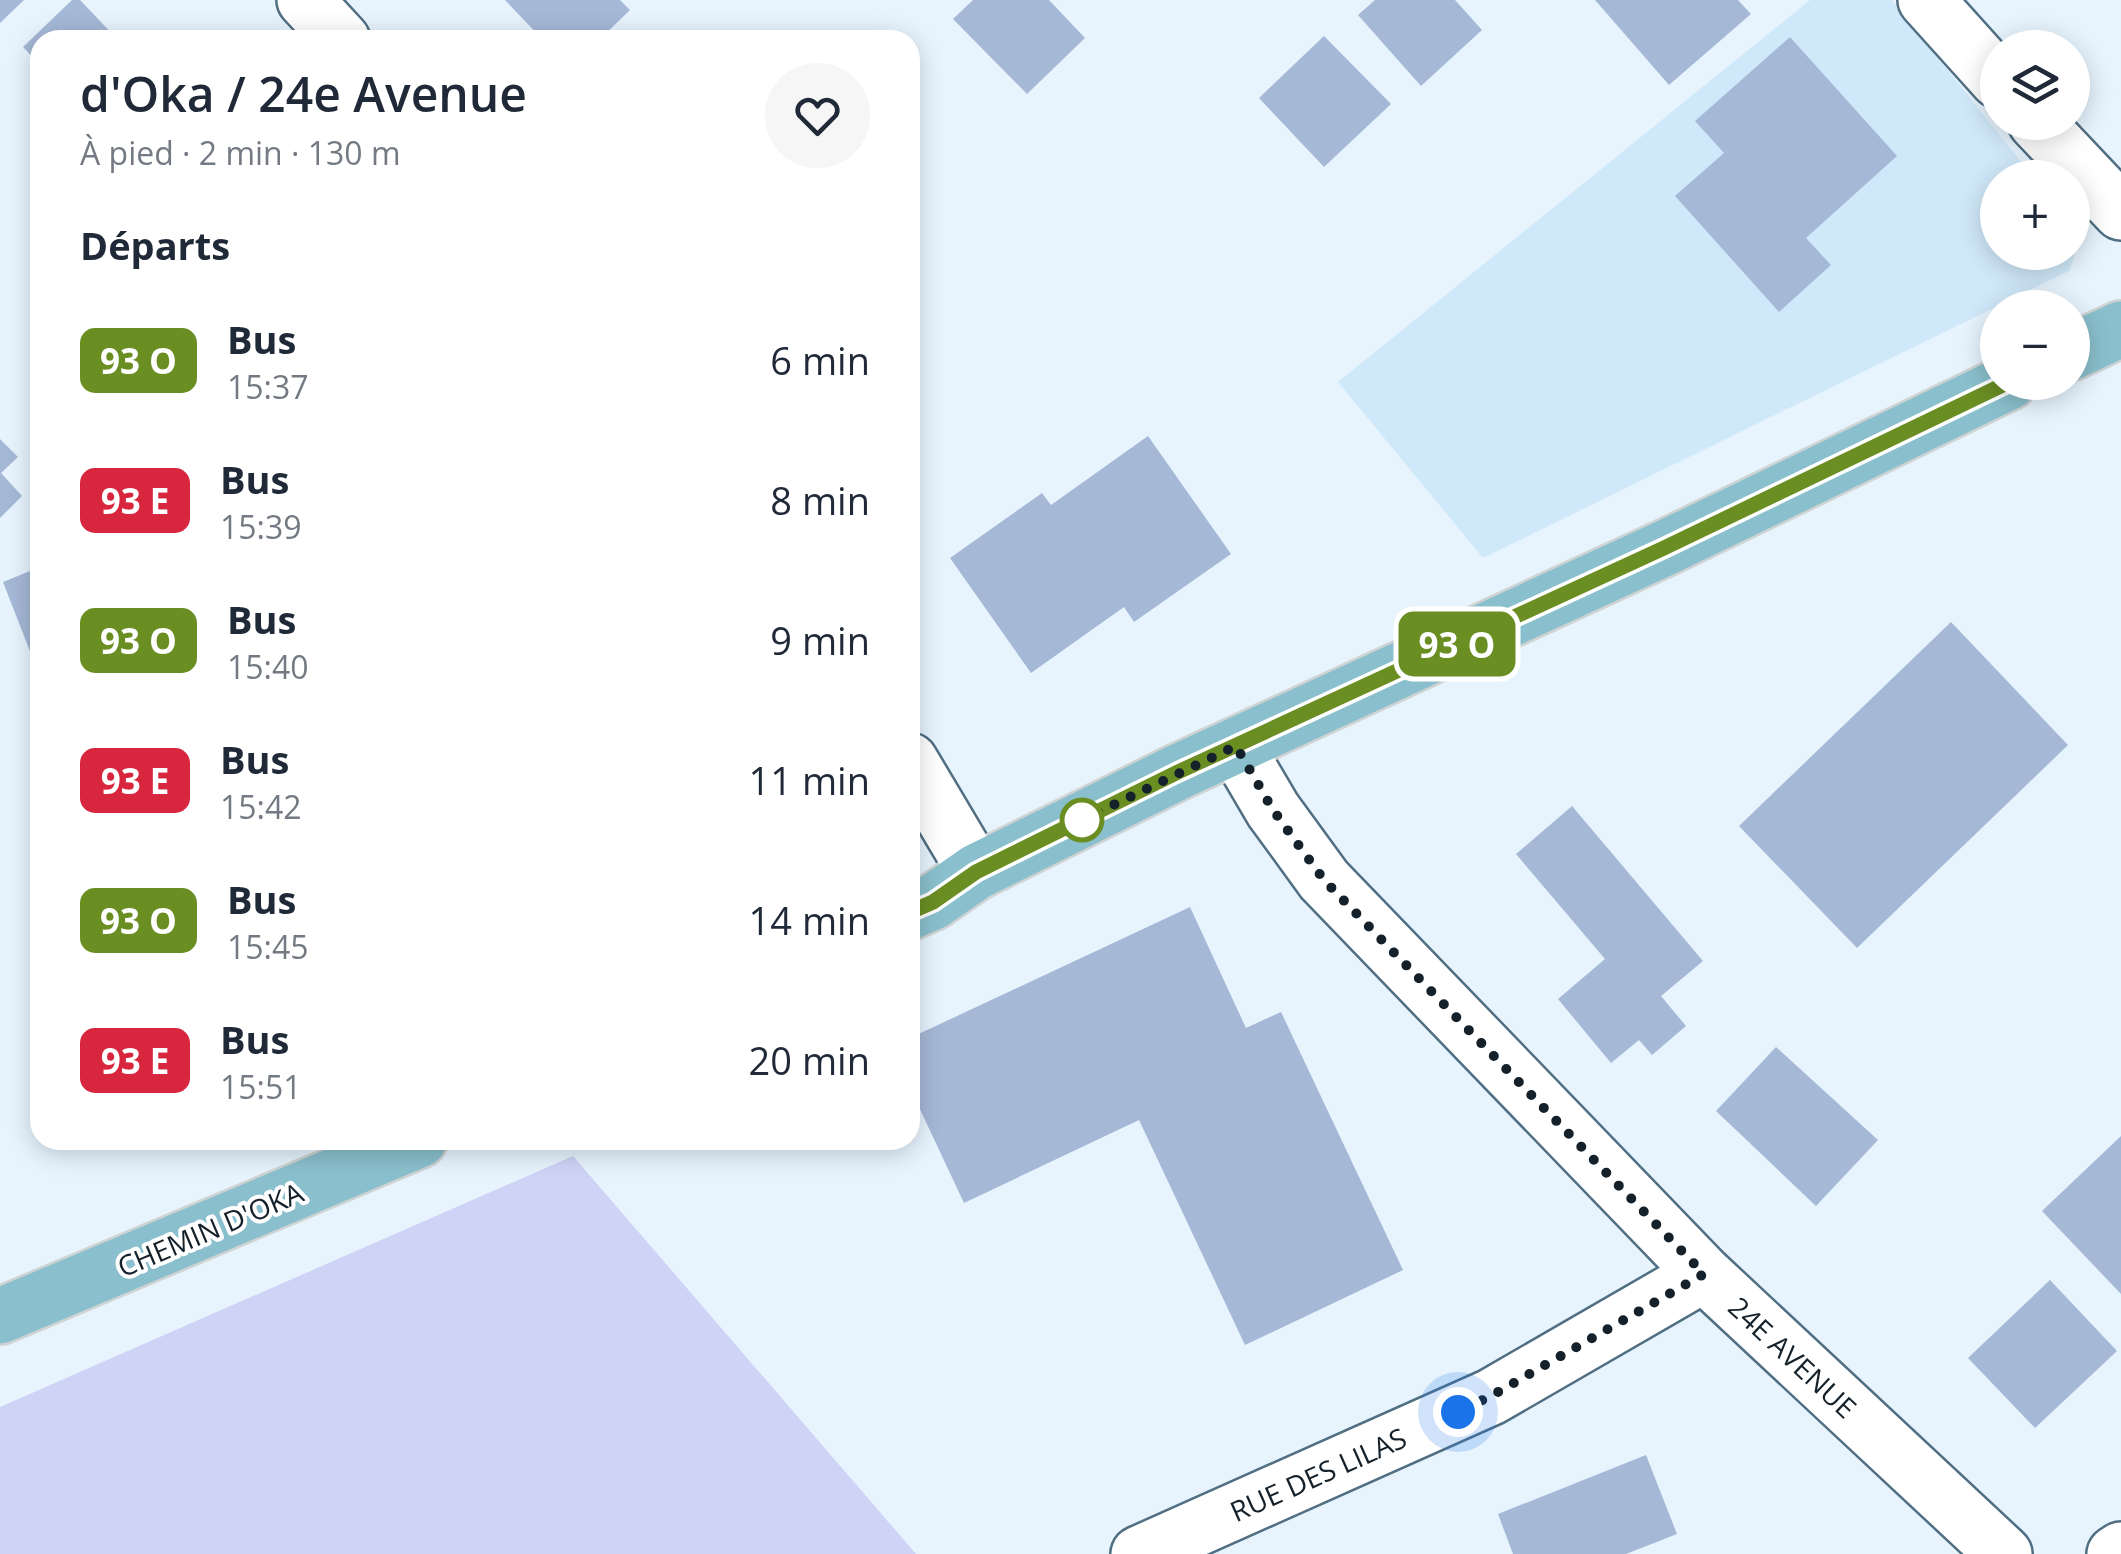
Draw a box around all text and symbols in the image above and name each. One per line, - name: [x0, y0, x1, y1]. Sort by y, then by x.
- map controls: [1980, 30, 2090, 400]
- button: layers: [1980, 30, 2090, 140]
- text: d'Oka / 24e Avenue: [80, 61, 527, 126]
- button: heart: [765, 63, 870, 168]
- text: À pied · 2 min · 130 m: [80, 131, 401, 174]
- button: +: [1980, 160, 2090, 270]
- text: Départs: [80, 219, 230, 271]
- button: −: [1980, 290, 2090, 400]
- text: Bus: [227, 313, 296, 365]
- text: 6 min: [770, 334, 870, 386]
- text: 93 O: [100, 337, 177, 384]
- text: 15:37: [227, 365, 309, 408]
- text: Bus: [220, 453, 289, 505]
- text: 8 min: [770, 474, 870, 526]
- text: 93 E: [101, 477, 169, 524]
- text: 15:39: [220, 505, 302, 548]
- text: Bus: [227, 593, 296, 645]
- line badge: 93 O: [1387, 612, 1527, 676]
- text: 9 min: [770, 614, 870, 666]
- text: 93 O: [100, 617, 177, 664]
- text: 93 O: [1419, 621, 1495, 668]
- text: 15:40: [227, 645, 309, 688]
- text: Bus: [220, 733, 289, 785]
- text: 11 min: [749, 754, 870, 806]
- text: 93 E: [101, 757, 169, 804]
- text: 15:42: [220, 785, 302, 828]
- unlabelled marker: [1061, 799, 1103, 841]
- text: Bus: [227, 873, 296, 925]
- text: 14 min: [749, 894, 870, 946]
- text: 93 O: [100, 897, 177, 944]
- text: 15:45: [227, 925, 309, 968]
- text: Bus: [220, 1013, 289, 1065]
- text: 20 min: [749, 1034, 870, 1086]
- text: 93 E: [101, 1037, 169, 1084]
- text: 15:51: [220, 1065, 302, 1108]
- street label: CHEMIN D'OKA: [111, 1173, 309, 1285]
- street label: 24E AVENUE: [1721, 1288, 1865, 1426]
- your location: [1433, 1387, 1483, 1437]
- street label: RUE DES LILAS: [1224, 1418, 1412, 1530]

